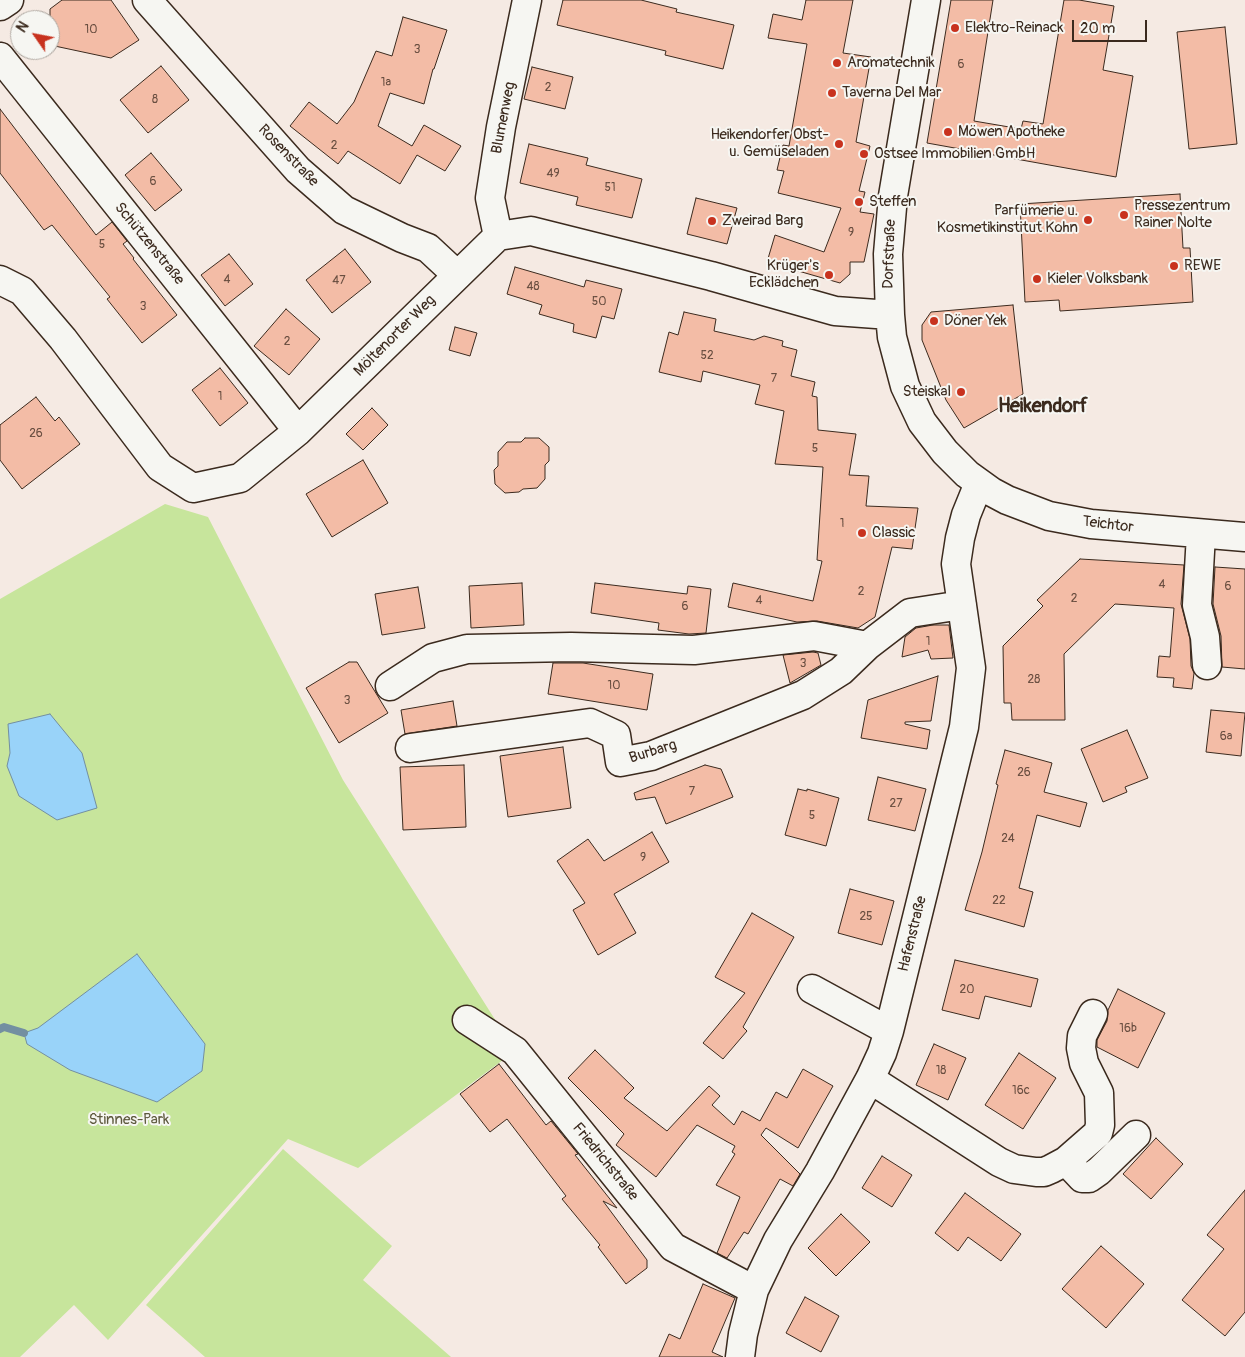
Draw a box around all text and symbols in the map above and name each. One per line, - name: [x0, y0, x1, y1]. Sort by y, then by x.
- north arrow: [10, 10, 60, 60]
- scale bar: [1075, 10, 1150, 42]
- text: N: [13, 19, 33, 36]
- place label: Elektro-Reinack: [965, 19, 1064, 37]
- text: 20 m: [1080, 19, 1115, 38]
- marker: Elektro-Reinack: [949, 22, 961, 34]
- house number: 10: [85, 23, 97, 37]
- house number: 3: [414, 43, 420, 57]
- place label: Aromatechnik: [847, 54, 935, 72]
- marker: Aromatechnik: [831, 57, 843, 69]
- house number: 6: [958, 58, 964, 72]
- house number: 1a: [381, 76, 391, 90]
- street label: Blumenweg: [488, 80, 520, 156]
- house number: 2: [545, 81, 551, 95]
- place label: Taverna Del Mar: [842, 84, 941, 102]
- marker: Taverna Del Mar: [826, 87, 838, 99]
- house number: 8: [152, 93, 158, 107]
- street label: Rosenstraße: [254, 121, 322, 191]
- place label: Möwen Apotheke: [958, 123, 1065, 141]
- place label: Heikendorfer Obst- u. Gemüseladen: [711, 126, 829, 161]
- marker: Möwen Apotheke: [942, 126, 954, 138]
- marker: Heikendorfer Obst- u. Gemüseladen: [833, 138, 845, 150]
- house number: 2: [331, 139, 337, 153]
- place label: Ostsee Immobilien GmbH: [874, 145, 1035, 163]
- marker: Ostsee Immobilien GmbH: [858, 148, 870, 160]
- house number: 49: [546, 167, 560, 181]
- house number: 6: [150, 175, 156, 189]
- house number: 51: [604, 181, 616, 195]
- place label: Steffen: [869, 193, 917, 211]
- marker: Steffen: [853, 196, 865, 208]
- place label: Pressezentrum Rainer Nolte: [1134, 197, 1230, 232]
- street label: Schützenstraße: [110, 199, 188, 289]
- place label: Parfümerie u. Kosmetikinstitut Kohn: [937, 202, 1078, 237]
- marker: Pressezentrum Rainer Nolte: [1118, 209, 1130, 221]
- place label: Zweirad Barg: [722, 212, 803, 230]
- marker: Parfümerie u. Kosmetikinstitut Kohn: [1082, 214, 1094, 226]
- marker: Zweirad Barg: [706, 215, 718, 227]
- street label: Dorfstraße: [880, 219, 900, 289]
- house number: 9: [848, 226, 854, 240]
- house number: 5: [99, 238, 105, 252]
- place label: Krüger's Ecklädchen: [749, 257, 819, 292]
- place label: REWE: [1184, 257, 1221, 275]
- marker: REWE: [1168, 260, 1180, 272]
- marker: Krüger's Ecklädchen: [823, 269, 835, 281]
- place label: Kieler Volksbank: [1047, 270, 1148, 288]
- house number: 4: [224, 273, 230, 287]
- marker: Kieler Volksbank: [1031, 273, 1043, 285]
- house number: 47: [332, 274, 346, 288]
- house number: 48: [526, 280, 540, 294]
- street label: Möltenorter Weg: [351, 292, 439, 380]
- house number: 50: [592, 295, 606, 309]
- house number: 3: [140, 300, 146, 314]
- place label: Döner Yek: [944, 312, 1007, 330]
- marker: Döner Yek: [928, 315, 940, 327]
- house number: 2: [284, 335, 290, 349]
- house number: 52: [700, 349, 714, 363]
- house number: 7: [771, 372, 777, 386]
- place label: Steiskal: [903, 383, 951, 401]
- marker: Steiskal: [955, 386, 967, 398]
- house number: 1: [218, 390, 222, 404]
- district label: Heikendorf: [998, 395, 1088, 419]
- house number: 26: [29, 427, 43, 441]
- house number: 5: [812, 442, 818, 456]
- street label: Teichtor: [1081, 513, 1135, 537]
- house number: 1: [840, 517, 844, 531]
- place label: Classic: [872, 524, 915, 542]
- marker: Classic: [856, 527, 868, 539]
- house number: 4: [1159, 578, 1165, 592]
- house number: 6: [1225, 580, 1231, 594]
- house number: 2: [858, 585, 864, 599]
- house number: 2: [1071, 592, 1077, 606]
- house number: 4: [756, 594, 762, 608]
- house number: 6: [682, 600, 688, 614]
- house number: 1: [926, 635, 930, 649]
- house number: 3: [800, 657, 806, 671]
- house number: 28: [1028, 673, 1040, 687]
- house number: 10: [608, 679, 620, 693]
- house number: 3: [344, 694, 350, 708]
- house number: 6a: [1220, 730, 1232, 744]
- street label: Burbarg: [627, 736, 679, 768]
- house number: 26: [1017, 766, 1031, 780]
- house number: 7: [689, 785, 695, 799]
- house number: 27: [889, 797, 903, 811]
- house number: 5: [809, 809, 815, 823]
- house number: 24: [1001, 832, 1015, 846]
- house number: 9: [640, 851, 646, 865]
- street label: Hafenstraße: [895, 894, 931, 974]
- house number: 22: [992, 894, 1006, 908]
- house number: 25: [859, 910, 873, 924]
- house number: 20: [960, 983, 974, 997]
- house number: 16b: [1119, 1022, 1137, 1036]
- house number: 18: [936, 1064, 946, 1078]
- house number: 16c: [1012, 1084, 1030, 1098]
- park label: Stinnes-Park: [89, 1111, 169, 1129]
- street label: Friedrichstraße: [568, 1119, 642, 1205]

